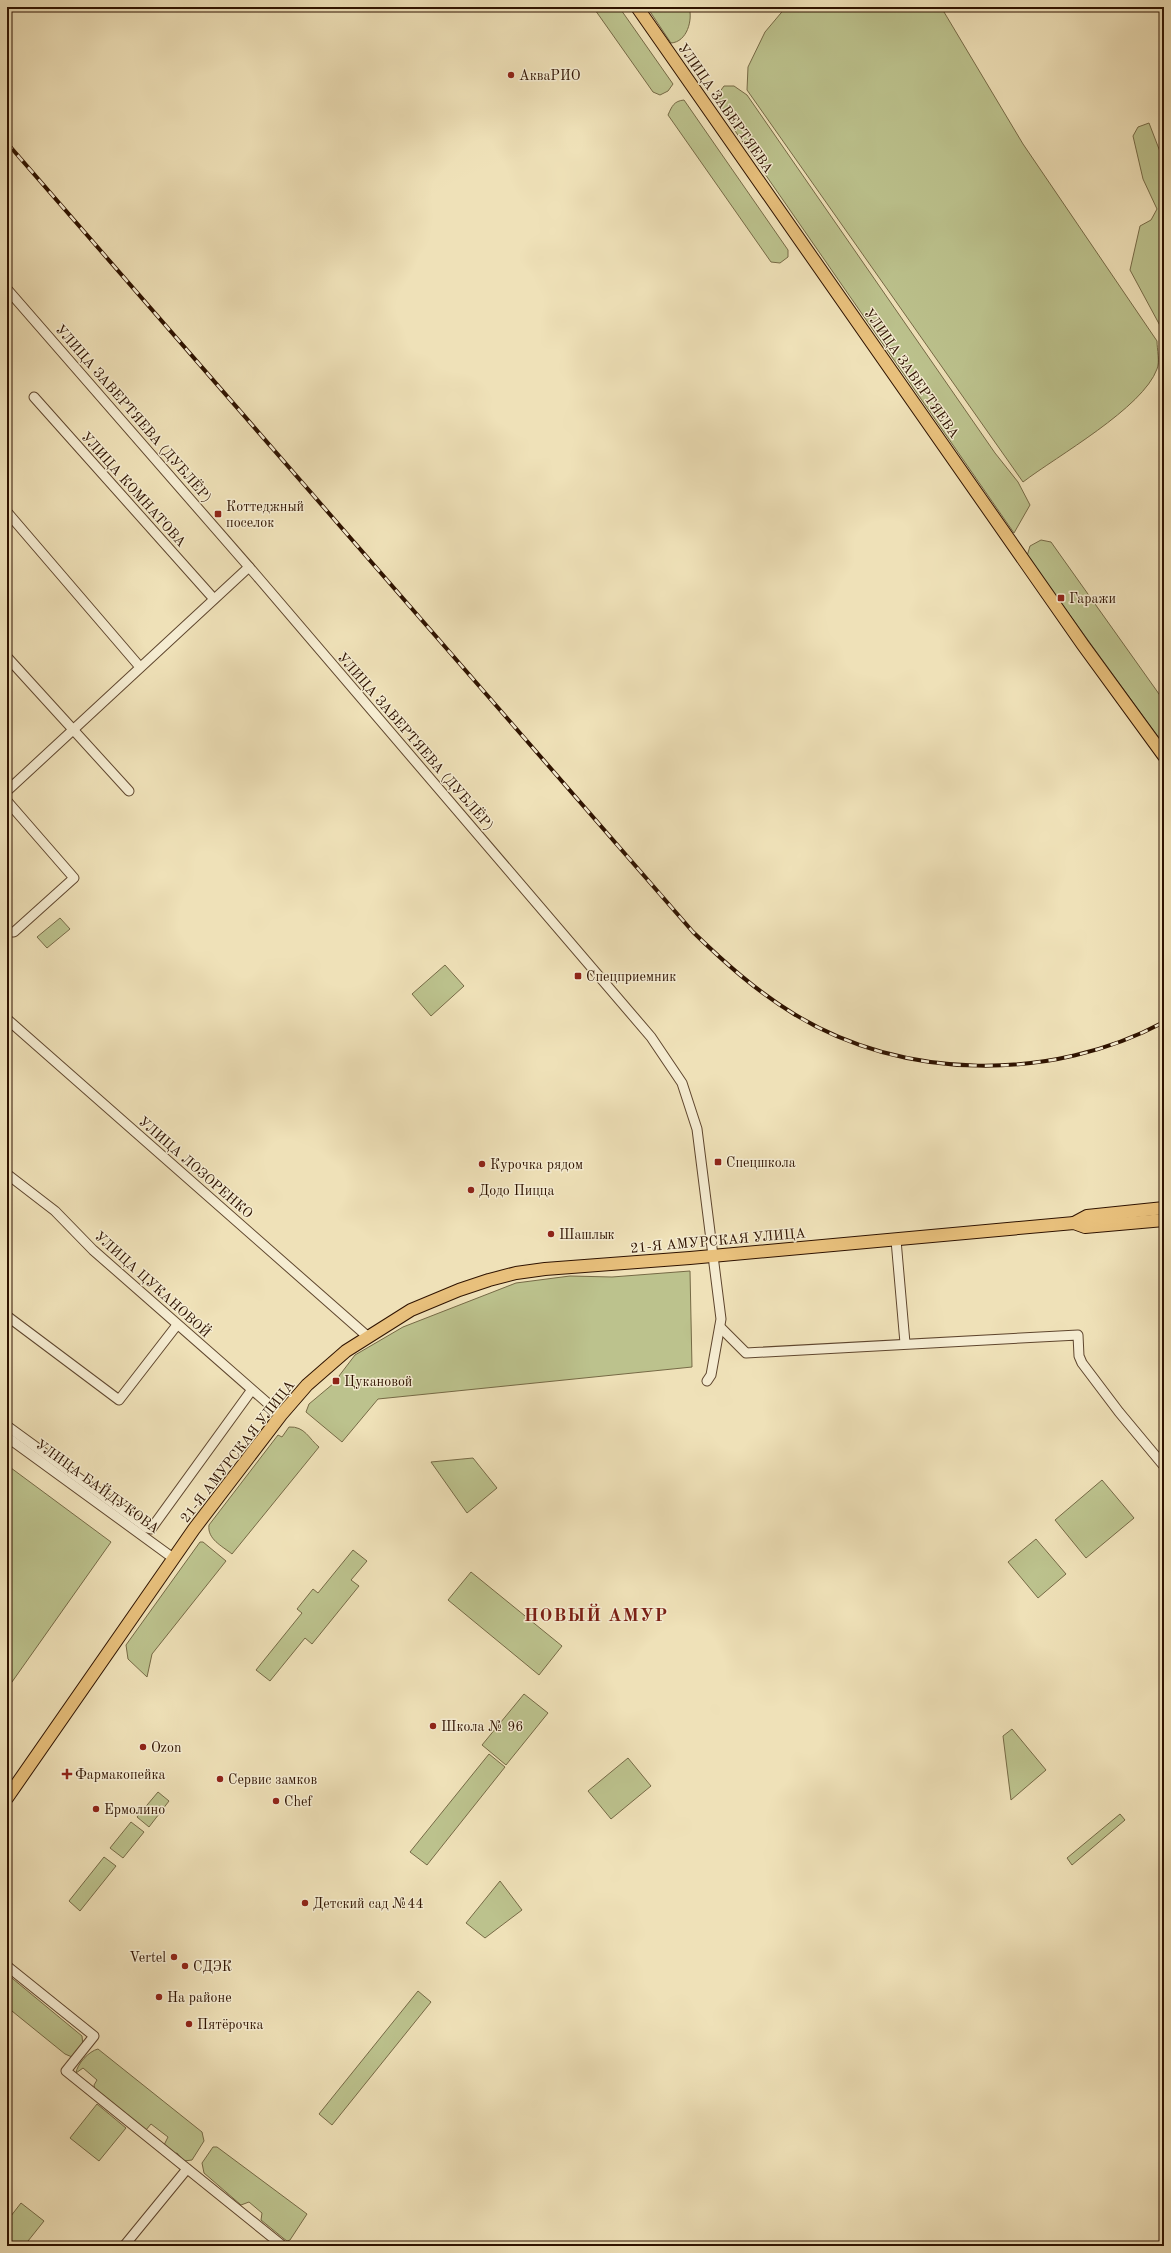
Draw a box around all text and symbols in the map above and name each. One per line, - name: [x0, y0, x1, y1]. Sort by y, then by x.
- street label: УЛИЦА ЗАВЕРТЯЕВА: [675, 41, 775, 176]
- place label: АкваРИО: [519, 69, 581, 83]
- marker: АкваРИО: [506, 70, 516, 80]
- street label: УЛИЦА ЗАВЕРТЯЕВА: [861, 306, 961, 441]
- street label: УЛИЦА ЗАВЕРТЯЕВА (ДУБЛЁР): [52, 320, 216, 505]
- street label: УЛИЦА КОМНАТОВА: [78, 430, 188, 550]
- place label: Коттеджный поселок: [226, 500, 304, 530]
- marker: Коттеджный поселок: [213, 509, 223, 519]
- place label: Гаражи: [1069, 592, 1116, 606]
- marker: Гаражи: [1056, 593, 1066, 603]
- street label: УЛИЦА ЗАВЕРТЯЕВА (ДУБЛЁР): [334, 648, 498, 833]
- place label: Спецприемник: [586, 970, 676, 984]
- marker: Спецприемник: [573, 971, 583, 981]
- street label: УЛИЦА ЛОЗОРЕНКО: [135, 1114, 255, 1221]
- place label: Спецшкола: [726, 1156, 796, 1170]
- marker: Спецшкола: [713, 1157, 723, 1167]
- place label: Курочка рядом: [490, 1158, 583, 1172]
- marker: Курочка рядом: [477, 1159, 487, 1169]
- place label: Додо Пицца: [479, 1184, 555, 1198]
- marker: Додо Пицца: [466, 1185, 476, 1195]
- street label: УЛИЦА ЦУКАНОВОЙ: [92, 1226, 216, 1340]
- street label: 21-Я АМУРСКАЯ УЛИЦА: [630, 1226, 807, 1256]
- place label: Шашлык: [559, 1228, 615, 1242]
- marker: Шашлык: [546, 1229, 556, 1239]
- place label: Цукановой: [344, 1375, 412, 1389]
- marker: Цукановой: [331, 1376, 341, 1386]
- street label: 21-Я АМУРСКАЯ УЛИЦА: [178, 1378, 298, 1525]
- street label: УЛИЦА БАЙДУКОВА: [33, 1434, 164, 1536]
- district label: НОВЫЙ АМУР: [524, 1603, 668, 1625]
- place label: Школа № 96: [441, 1720, 523, 1734]
- marker: Школа № 96: [428, 1721, 438, 1731]
- place label: Ozon: [151, 1741, 182, 1755]
- marker: Ozon: [138, 1742, 148, 1752]
- place label: Фармакопейка: [75, 1768, 166, 1782]
- marker: Фармакопейка: [62, 1769, 72, 1779]
- place label: Сервис замков: [228, 1773, 317, 1787]
- marker: Сервис замков: [215, 1774, 225, 1784]
- place label: Chef: [284, 1795, 313, 1809]
- marker: Chef: [271, 1796, 281, 1806]
- place label: Ермолино: [104, 1803, 165, 1817]
- marker: Ермолино: [91, 1804, 101, 1814]
- place label: Детский сад №44: [313, 1897, 424, 1911]
- marker: Детский сад №44: [300, 1898, 310, 1908]
- place label: Vertel: [129, 1951, 166, 1965]
- marker: Vertel: [169, 1952, 179, 1962]
- place label: СДЭК: [193, 1960, 232, 1974]
- marker: СДЭК: [180, 1961, 190, 1971]
- place label: На районе: [167, 1991, 232, 2005]
- marker: На районе: [154, 1992, 164, 2002]
- place label: Пятёрочка: [197, 2018, 264, 2032]
- marker: Пятёрочка: [184, 2019, 194, 2029]

